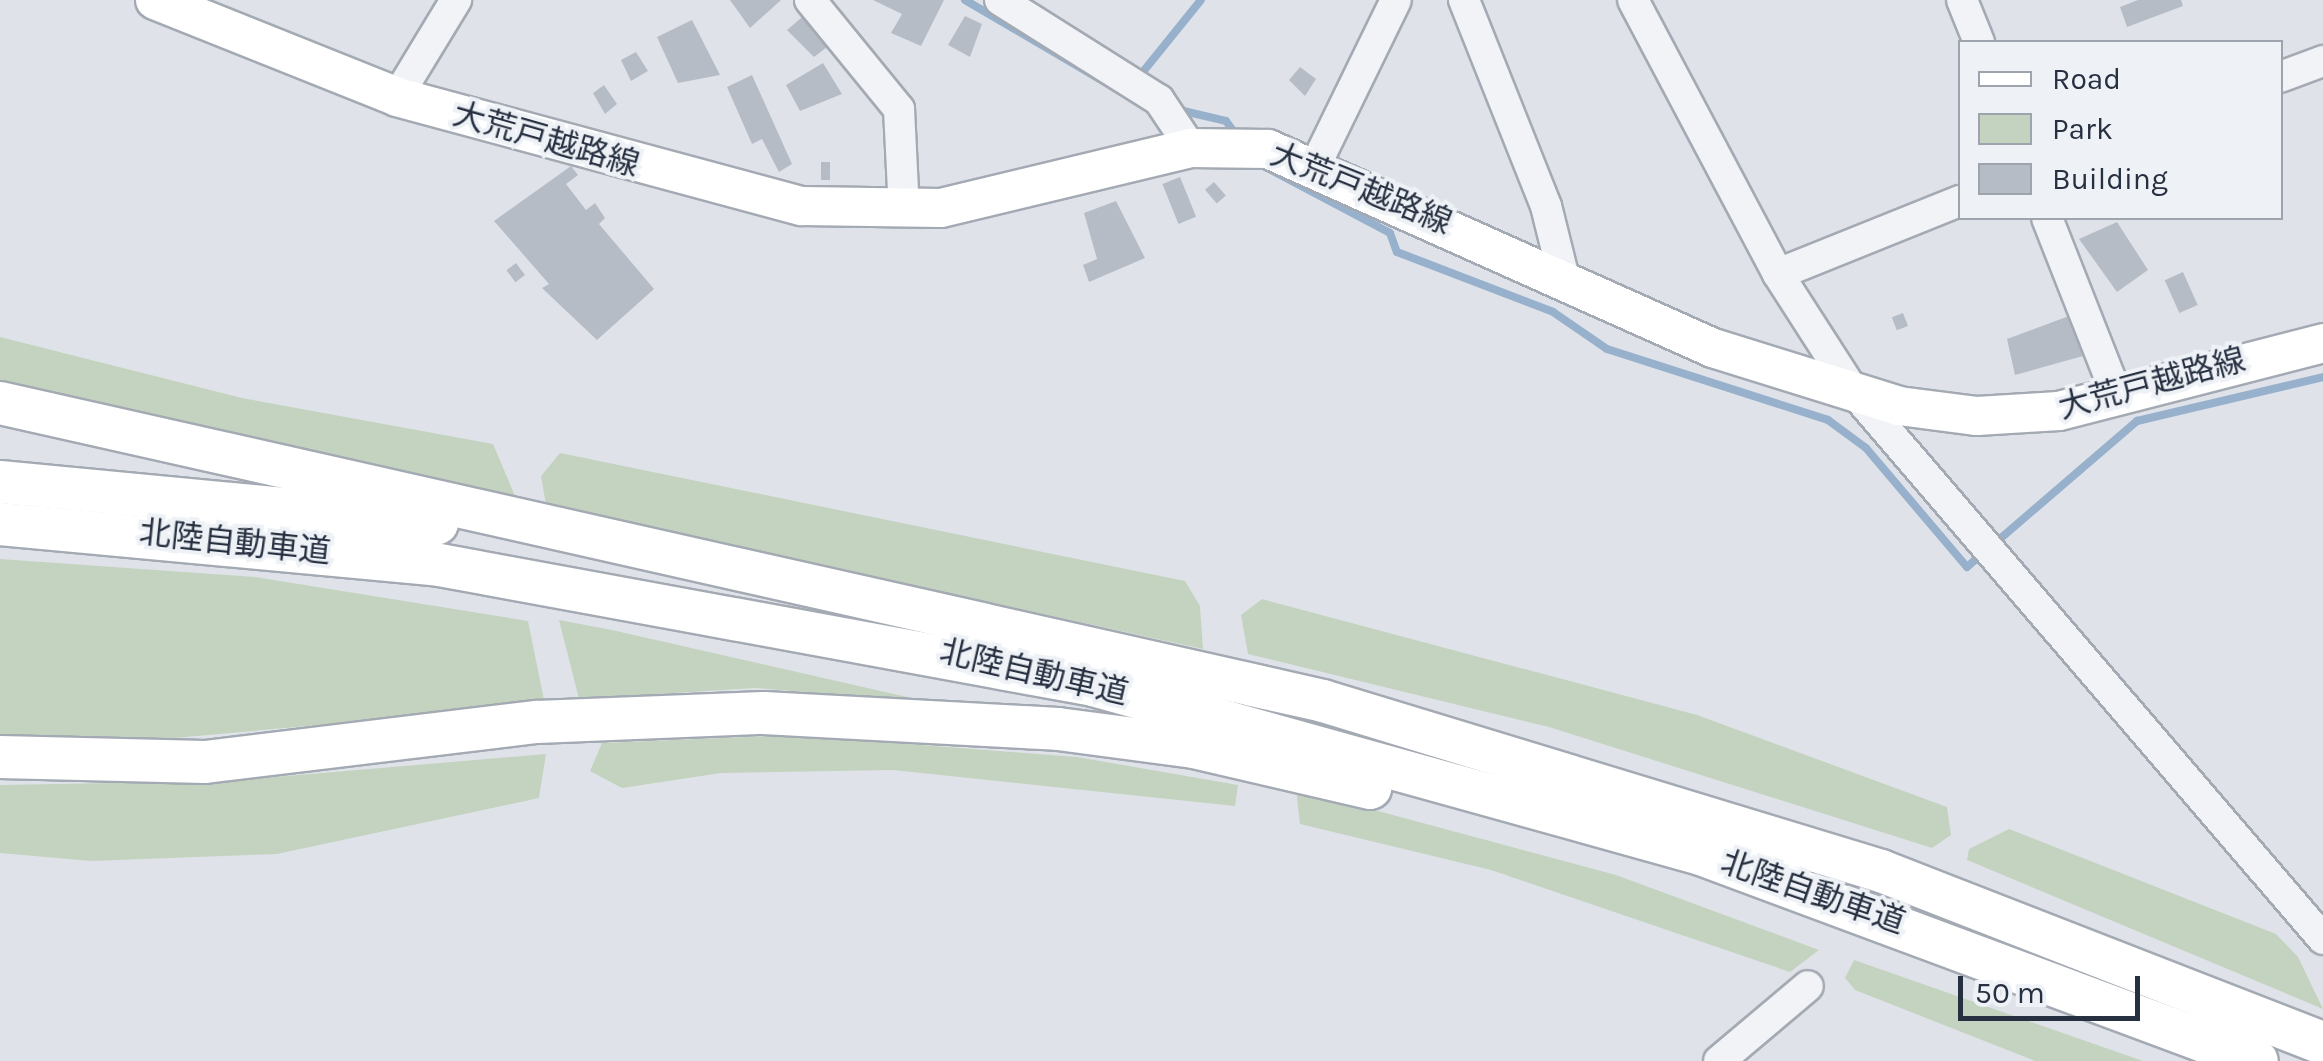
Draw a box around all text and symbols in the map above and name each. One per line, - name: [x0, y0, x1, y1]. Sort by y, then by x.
- legend: [1958, 40, 2283, 220]
- text: Road: [2052, 61, 2121, 97]
- street label: 大荒戸越路線: [448, 95, 644, 185]
- text: Park: [2052, 111, 2113, 147]
- street label: 大荒戸越路線: [1265, 135, 1457, 243]
- text: Building: [2052, 161, 2168, 197]
- street label: 大荒戸越路線: [2054, 341, 2250, 427]
- street label: 北陸自動車道: [138, 514, 332, 572]
- street label: 北陸自動車道: [936, 633, 1132, 713]
- street label: 北陸自動車道: [1716, 844, 1910, 942]
- scale bar: [1963, 956, 2146, 1018]
- text: 50 m: [1975, 975, 2045, 1011]

